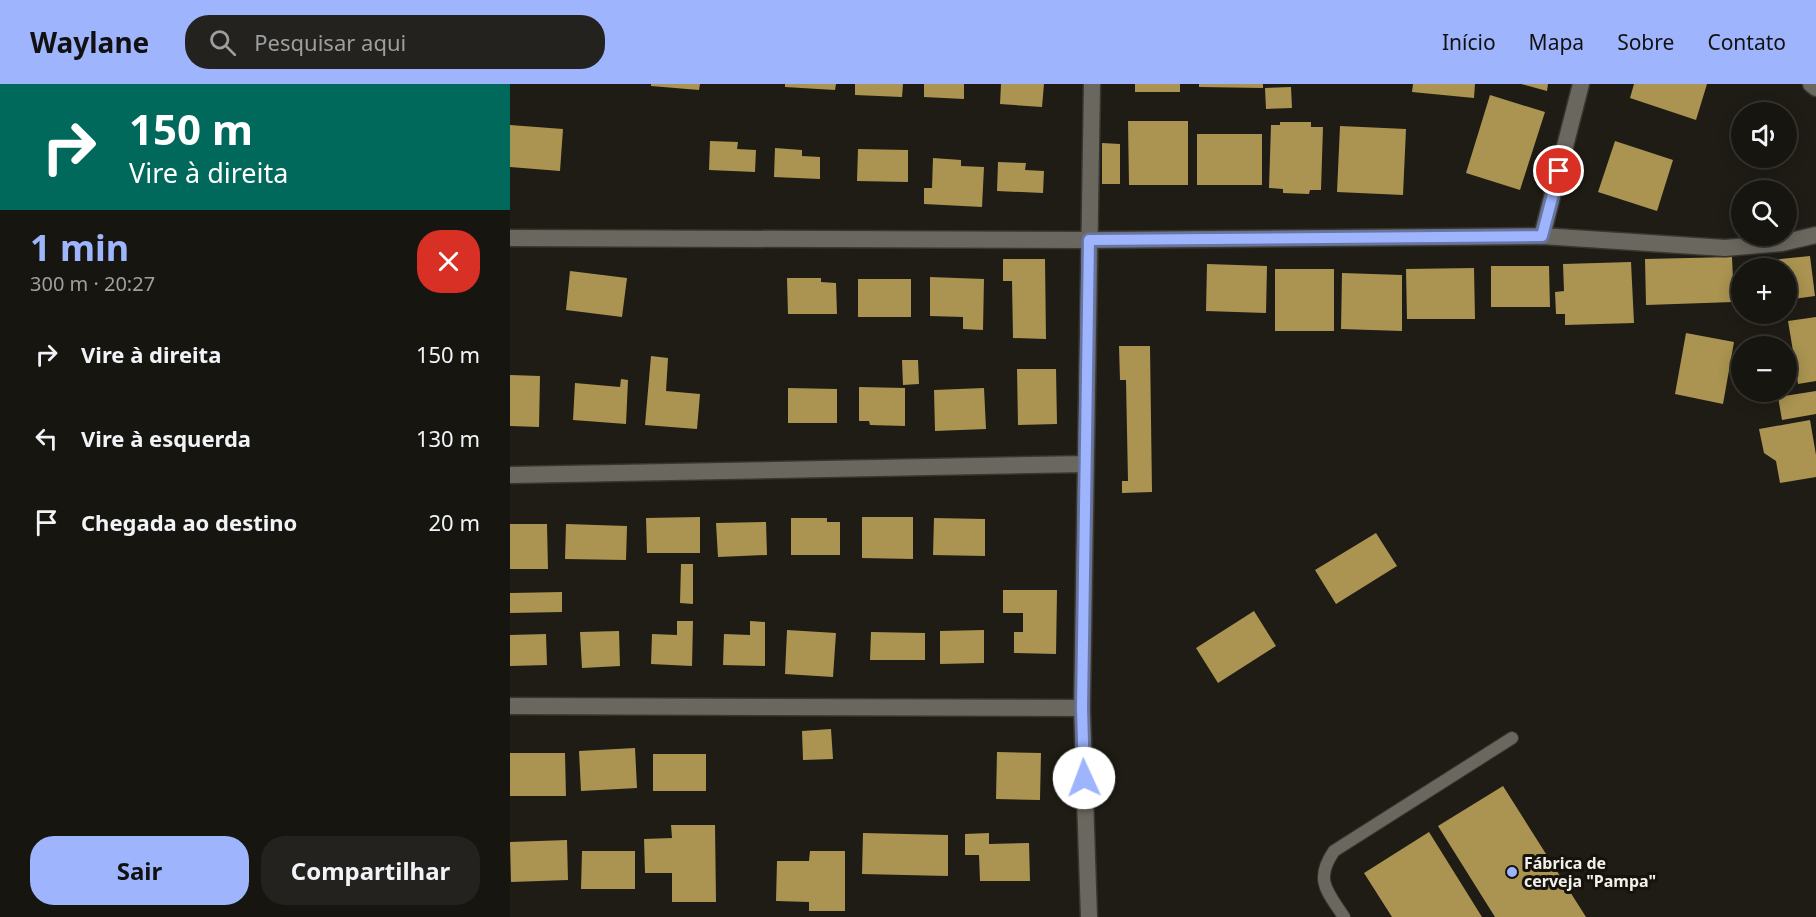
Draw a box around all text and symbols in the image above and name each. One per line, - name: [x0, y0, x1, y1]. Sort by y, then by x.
- search box: [185, 15, 605, 69]
- text: Waylane: [30, 23, 149, 61]
- icon: search: [206, 26, 239, 59]
- text: Pesquisar aqui: [254, 27, 406, 57]
- text: Início: [1442, 28, 1496, 56]
- text: Mapa: [1529, 28, 1584, 56]
- text: Sobre: [1617, 28, 1674, 56]
- text: Contato: [1707, 28, 1786, 56]
- text: 150 m: [129, 100, 253, 157]
- map controls: [1731, 102, 1797, 402]
- button: sound: [1731, 102, 1797, 168]
- icon: right: [30, 108, 108, 186]
- pin: [1533, 145, 1584, 196]
- text: Vire à direita: [129, 154, 288, 191]
- icon: arrive: [1542, 154, 1575, 187]
- button: search: [1731, 180, 1797, 246]
- text: 1 min: [30, 223, 129, 272]
- button: close: [417, 230, 480, 293]
- button: +: [1731, 258, 1797, 324]
- text: 300 m · 20:27: [30, 270, 155, 297]
- button: −: [1731, 336, 1797, 402]
- icon: right: [30, 338, 63, 371]
- text: Vire à direita: [81, 339, 221, 369]
- text: 150 m: [416, 339, 480, 369]
- icon: left: [30, 422, 63, 455]
- text: Vire à esquerda: [81, 423, 251, 453]
- text: 130 m: [416, 423, 480, 453]
- icon: arrive: [30, 506, 63, 539]
- text: Chegada ao destino: [81, 507, 297, 537]
- text: 20 m: [429, 507, 480, 537]
- position arrow: [1052, 746, 1116, 810]
- button: Sair: [30, 836, 249, 905]
- button: Compartilhar: [261, 836, 480, 905]
- place label: Fábrica de cerveja "Pampa": [1524, 852, 1656, 892]
- marker: Fábrica de cerveja "Pampa": [1505, 865, 1519, 879]

